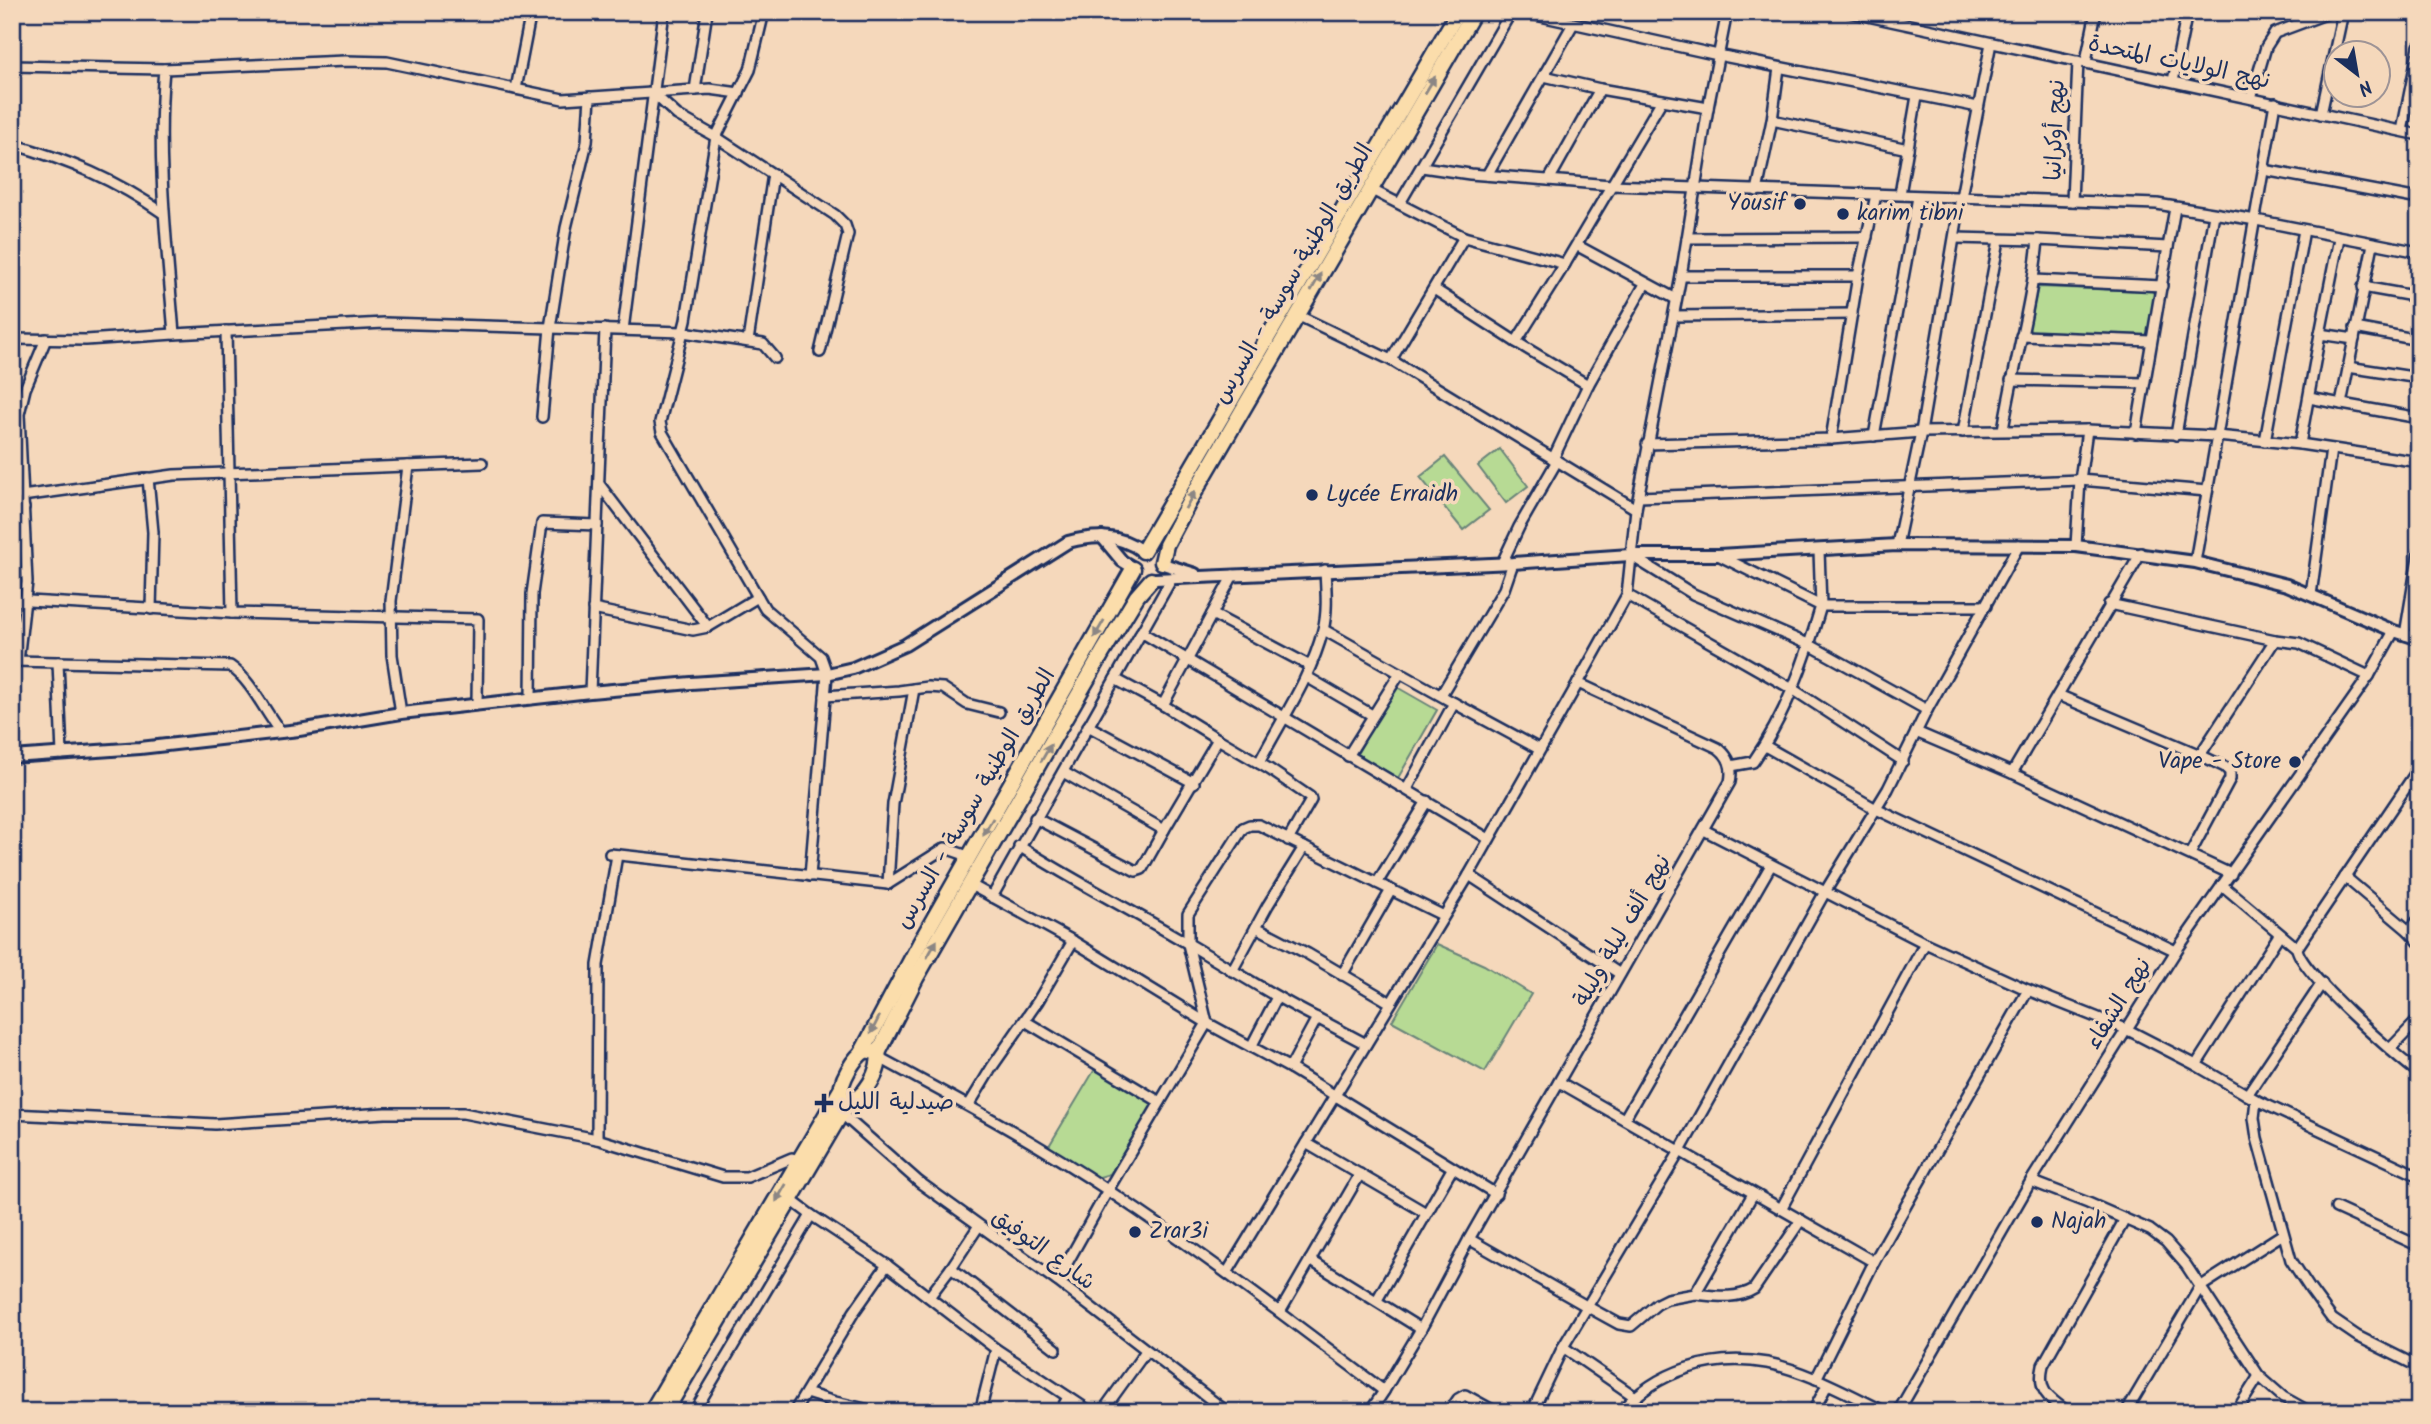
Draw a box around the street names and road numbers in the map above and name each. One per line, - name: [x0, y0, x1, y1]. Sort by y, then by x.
- street label: نهج الولايات المتحدة: [2085, 26, 2273, 100]
- street label: نهج أوكرانيا: [2036, 79, 2076, 181]
- street label: الطريق الوطنية سوسة - السرس: [1204, 137, 1384, 411]
- street label: الطريق الوطنية سوسة - السرس: [886, 662, 1066, 936]
- street label: نهج ألف ليلة وليلة: [1565, 848, 1681, 1014]
- street label: نهج الشفاء: [2076, 951, 2162, 1057]
- street label: شارع التوفيق: [983, 1200, 1103, 1300]

